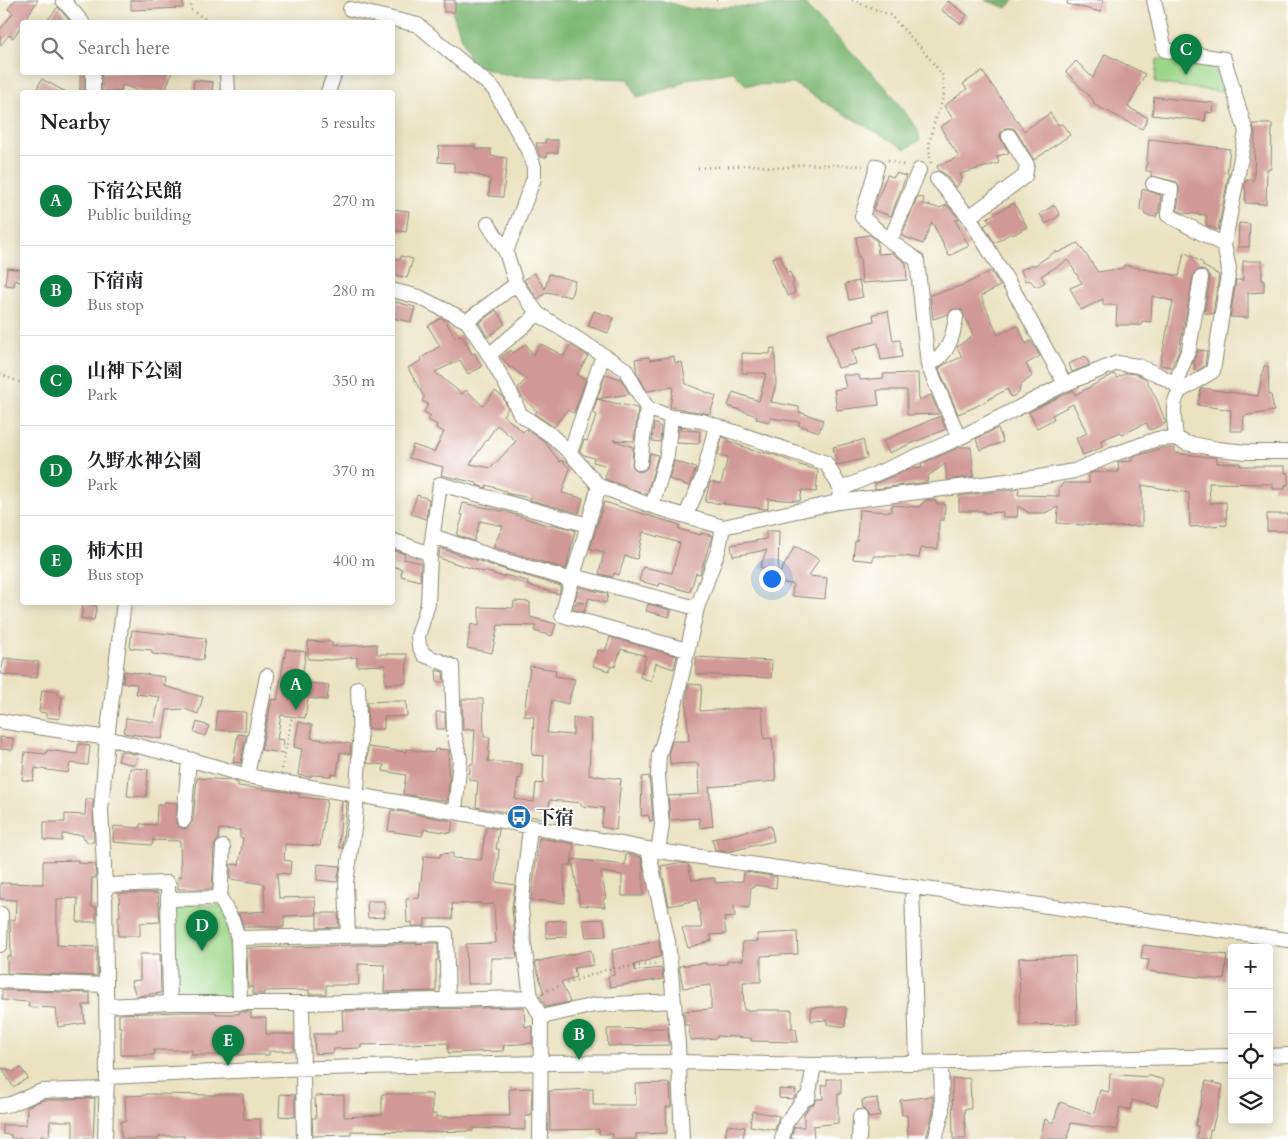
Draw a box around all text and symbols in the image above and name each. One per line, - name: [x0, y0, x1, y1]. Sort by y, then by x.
- search box: [20, 20, 395, 75]
- icon: search: [38, 34, 66, 62]
- pin: C: [1170, 34, 1202, 75]
- text: Search here: [78, 35, 170, 61]
- text: Nearby: [40, 108, 111, 137]
- text: 5 results: [321, 112, 375, 134]
- text: 下宿公民館: [87, 178, 182, 204]
- text: A: [50, 190, 62, 212]
- text: 270 m: [333, 190, 375, 212]
- text: Public building: [87, 204, 191, 226]
- text: 下宿南: [87, 268, 144, 294]
- text: B: [50, 280, 62, 302]
- text: 280 m: [333, 280, 375, 302]
- text: Bus stop: [87, 294, 144, 316]
- text: 山神下公園: [87, 358, 182, 384]
- text: C: [50, 370, 62, 392]
- text: 350 m: [333, 370, 375, 392]
- text: Park: [87, 384, 118, 406]
- text: 久野水神公園: [87, 448, 201, 474]
- text: D: [49, 460, 63, 482]
- text: 370 m: [333, 460, 375, 482]
- text: Park: [87, 474, 118, 496]
- text: 柿木田: [87, 538, 144, 564]
- text: E: [51, 550, 61, 572]
- text: 400 m: [333, 550, 375, 572]
- text: Bus stop: [87, 564, 144, 586]
- your location: [759, 566, 785, 592]
- pin: A: [280, 669, 312, 710]
- bus stop icon: 下宿: [506, 804, 532, 830]
- place label: 下宿: [536, 805, 574, 831]
- pin: D: [186, 910, 218, 951]
- map controls: [1228, 944, 1273, 1124]
- button: +: [1228, 944, 1273, 989]
- button: −: [1228, 989, 1273, 1034]
- pin: B: [563, 1019, 595, 1060]
- pin: E: [212, 1025, 244, 1066]
- button: locate: [1228, 1034, 1273, 1079]
- button: layers: [1228, 1079, 1273, 1124]

